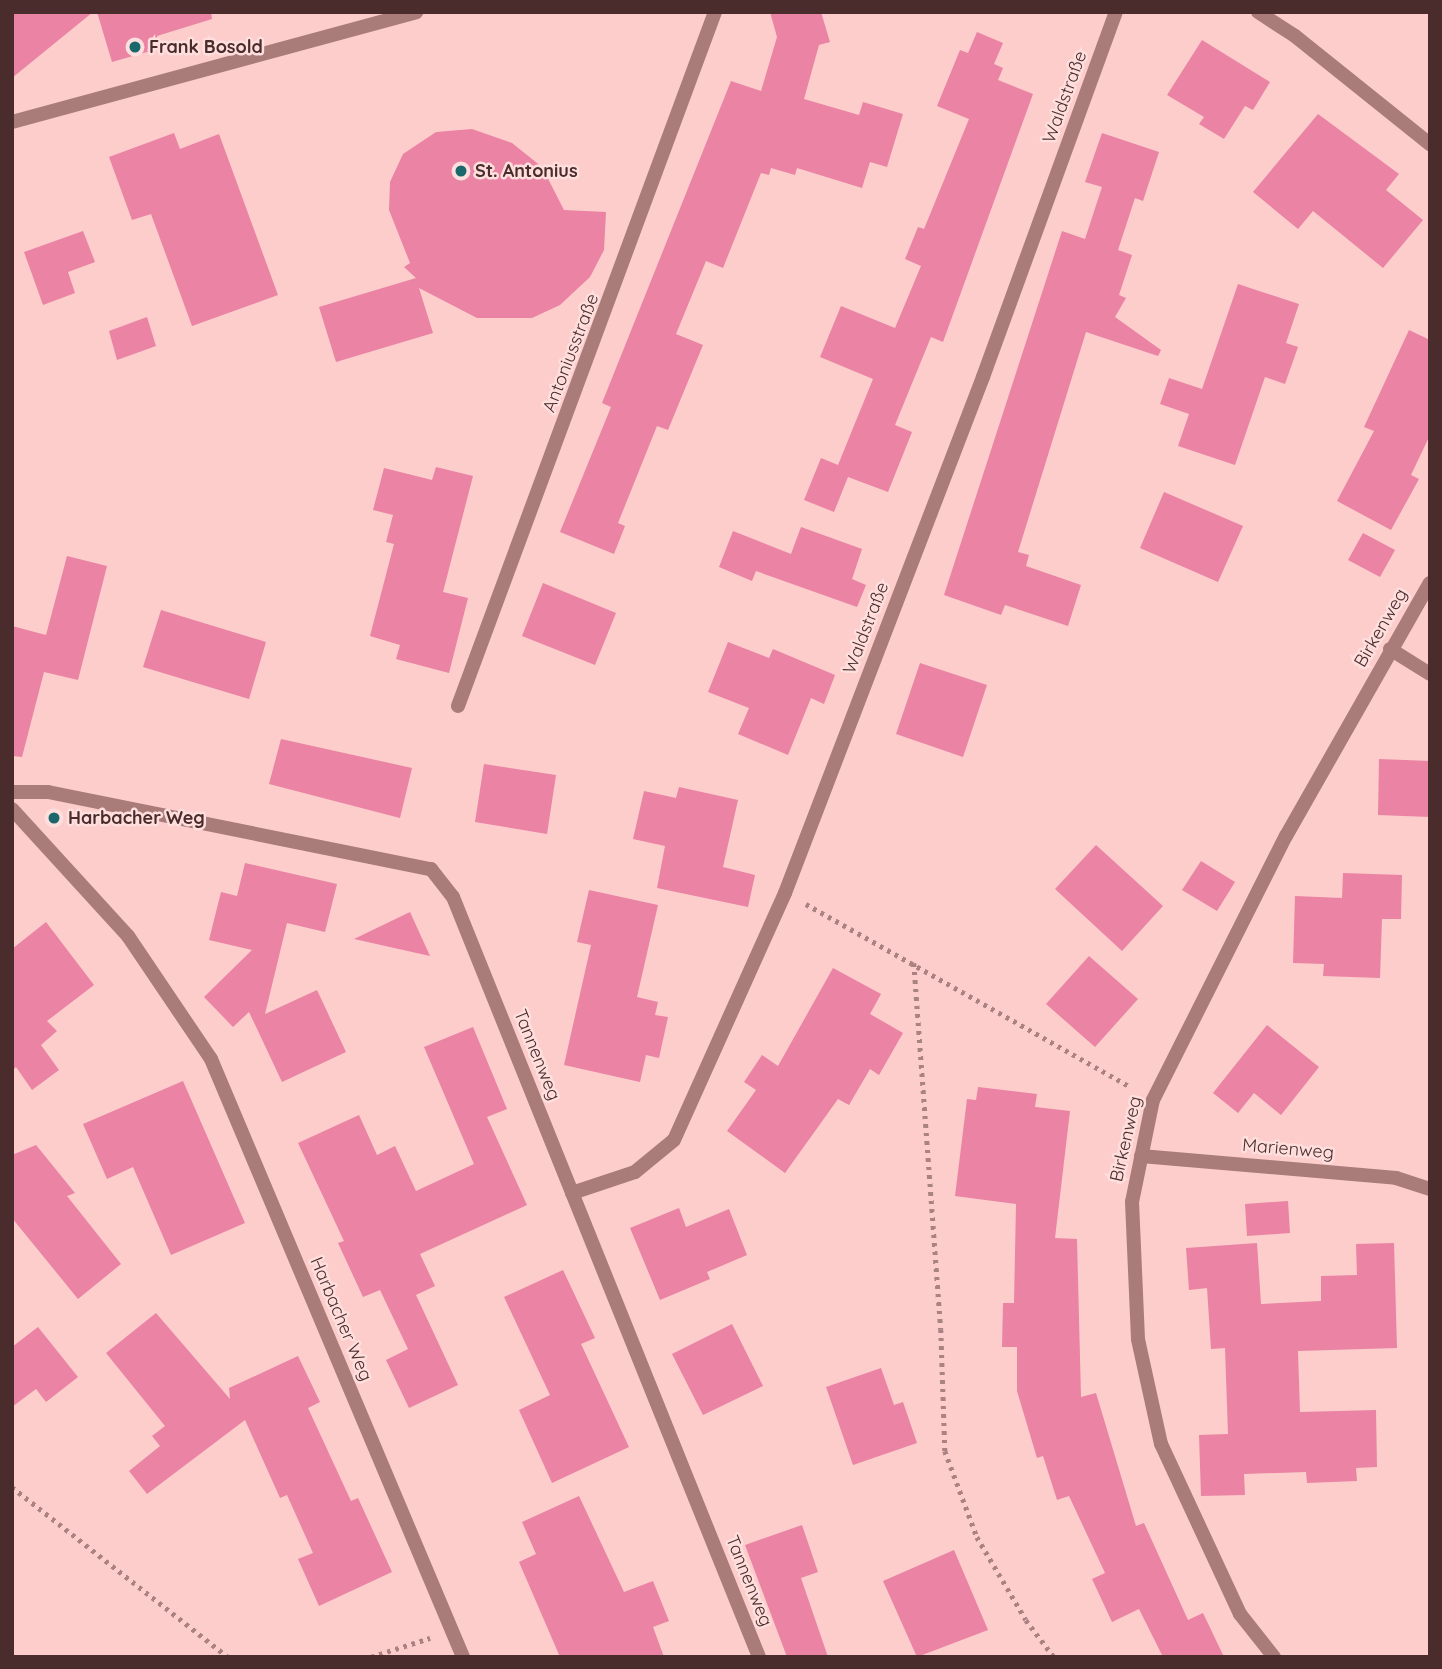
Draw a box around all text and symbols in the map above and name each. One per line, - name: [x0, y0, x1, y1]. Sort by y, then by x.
- place label: Frank Bosold: [149, 36, 263, 58]
- marker: Frank Bosold: [127, 39, 143, 55]
- street label: Waldstraße: [1038, 48, 1092, 146]
- place label: St. Antonius: [475, 160, 578, 182]
- marker: St. Antonius: [453, 163, 469, 179]
- street label: Antoniusstraße: [538, 291, 604, 415]
- street label: Waldstraße: [839, 579, 893, 677]
- street label: Birkenweg: [1350, 585, 1412, 671]
- place label: Harbacher Weg: [68, 807, 205, 829]
- marker: Harbacher Weg: [46, 810, 62, 826]
- street label: Tannenweg: [509, 1006, 565, 1104]
- street label: Birkenweg: [1106, 1094, 1146, 1184]
- street label: Marienweg: [1241, 1134, 1335, 1164]
- street label: Harbacher Weg: [305, 1254, 377, 1384]
- street label: Tannenweg: [721, 1532, 777, 1630]

